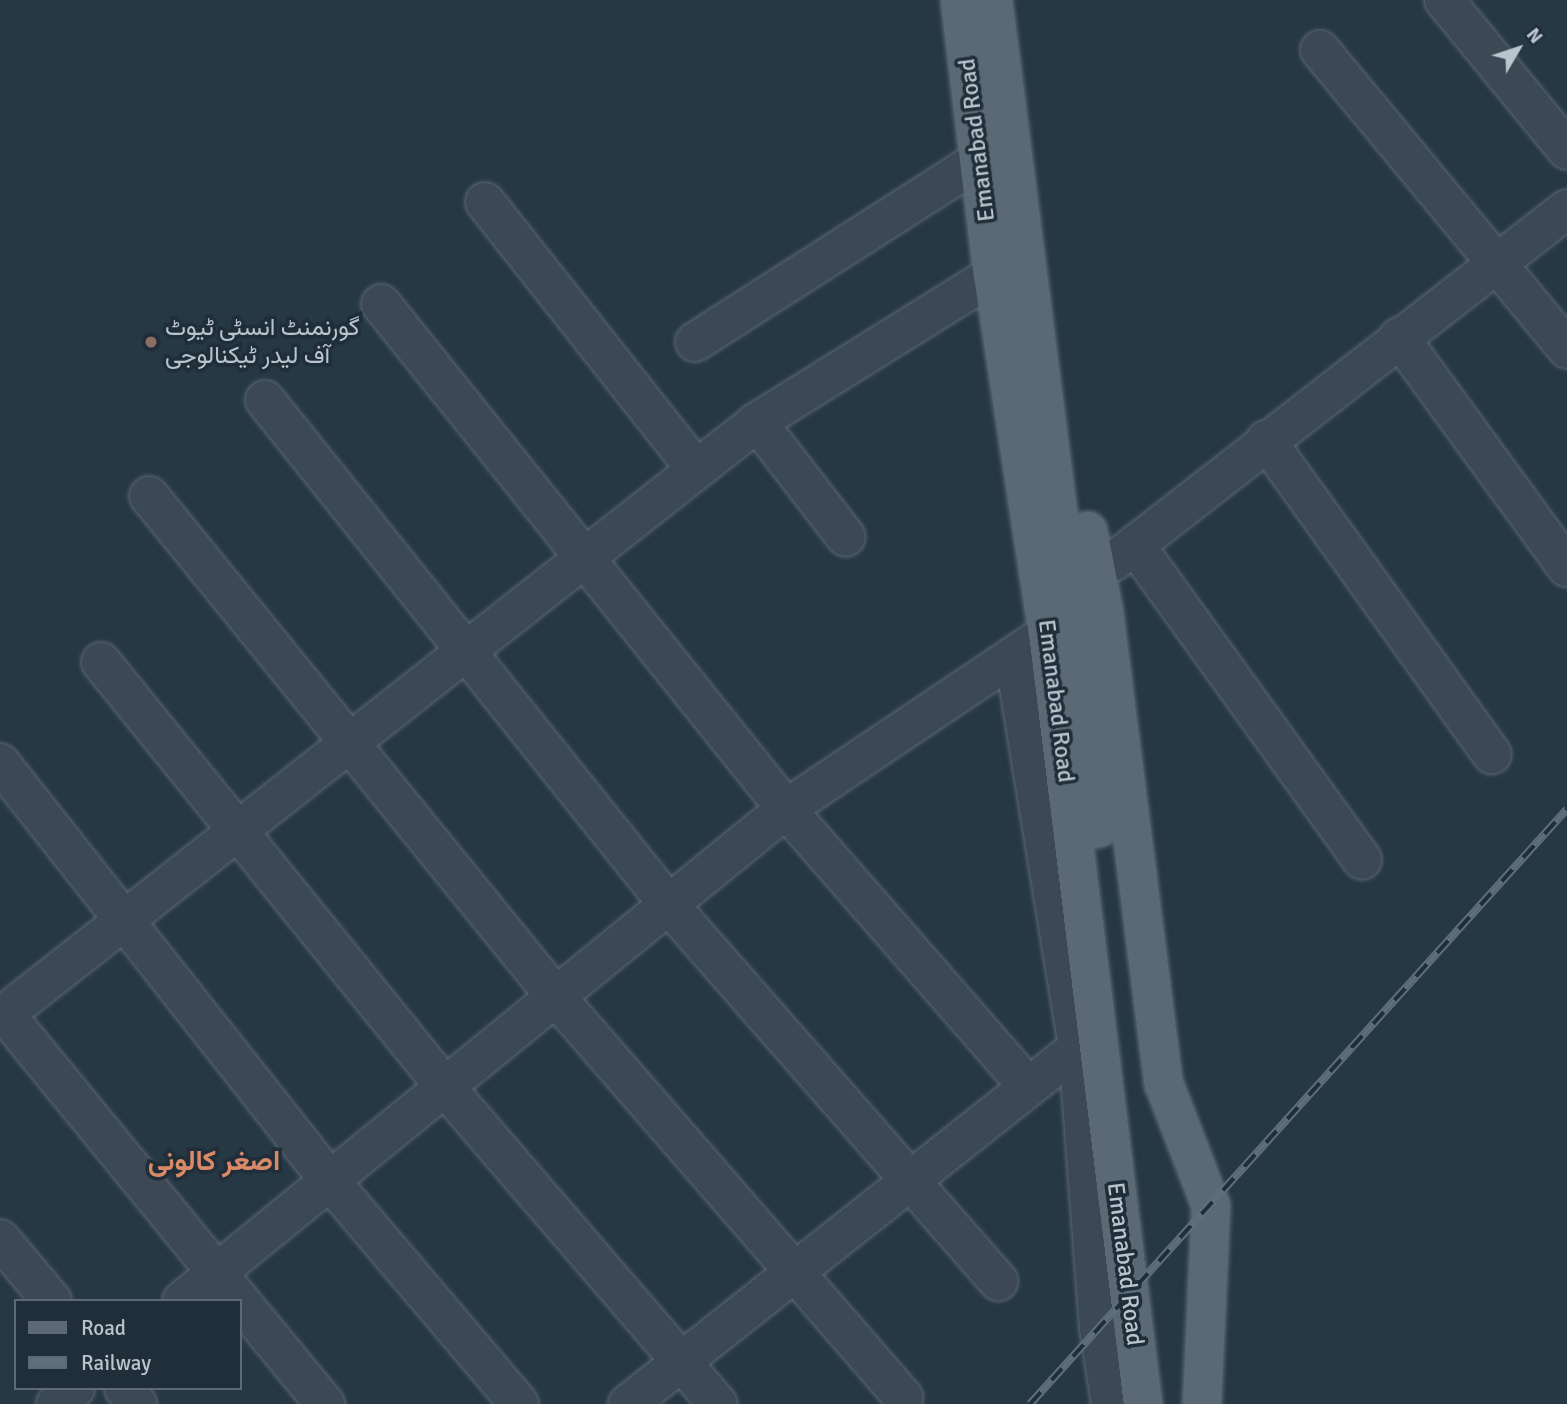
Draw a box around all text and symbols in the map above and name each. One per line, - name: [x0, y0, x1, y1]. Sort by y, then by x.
- north arrow: [1483, 14, 1553, 84]
- text: N: [1521, 23, 1548, 48]
- street label: Emanabad Road: [953, 57, 1001, 223]
- place label: گورنمنٹ انسٹی ٹیوٹ آف لیدر ٹیکنالوجی: [165, 314, 360, 370]
- marker: گورنمنٹ انسٹی ٹیوٹ آف لیدر ٹیکنالوجی: [143, 334, 159, 350]
- street label: Emanabad Road: [1032, 618, 1080, 784]
- district label: اصغر کالونی: [148, 1144, 280, 1178]
- street label: Emanabad Road: [1101, 1181, 1149, 1347]
- legend: [14, 1299, 242, 1390]
- text: Road: [81, 1315, 126, 1341]
- text: Railway: [81, 1350, 151, 1376]

